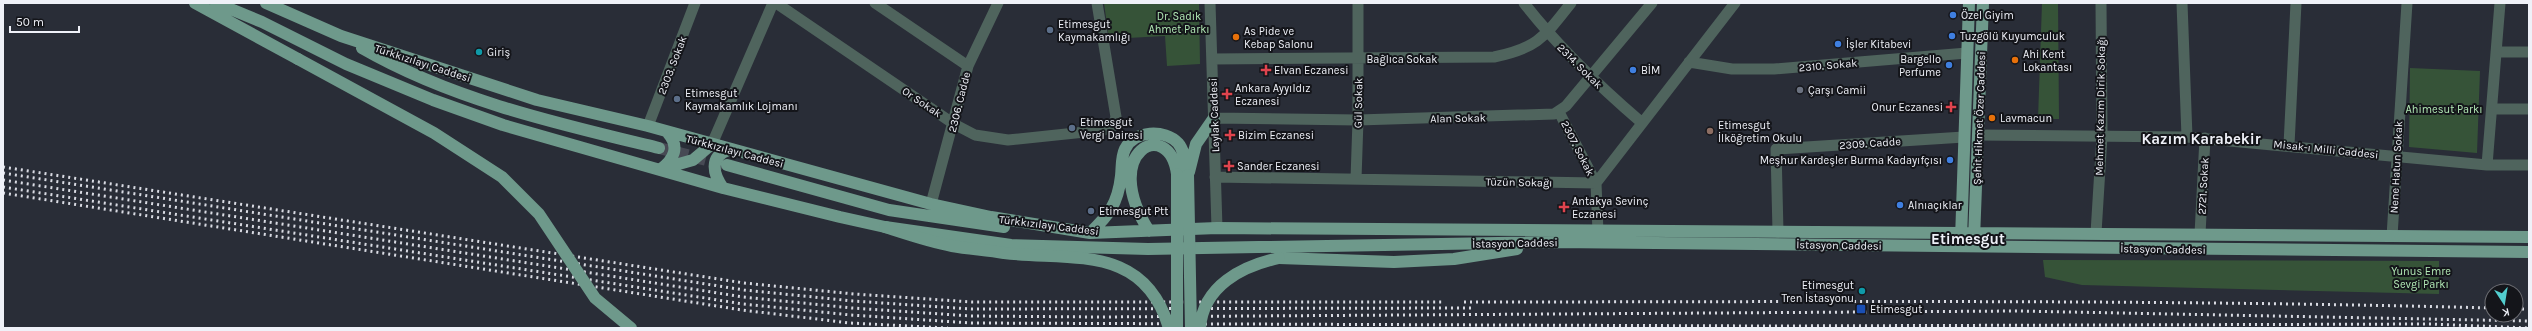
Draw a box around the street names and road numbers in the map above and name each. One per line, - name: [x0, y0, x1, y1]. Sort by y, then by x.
- street label: 2303. Sokak: [655, 34, 690, 96]
- street label: Mehmet Kazım Dirik Sokağı: [2093, 36, 2108, 176]
- street label: 2314. Sokak: [1554, 41, 1605, 92]
- street label: Türkkızılayı Caddesi: [373, 42, 473, 85]
- street label: Şehit Hikmet Özer Caddesi: [1970, 51, 1988, 185]
- street label: Bağlıca Sokak: [1367, 53, 1437, 66]
- street label: 2310. Sokak: [1798, 56, 1858, 75]
- street label: 2306. Cadde: [946, 70, 973, 134]
- street label: Leylak Caddesi: [1207, 78, 1222, 152]
- street label: Gül Sokak: [1352, 78, 1365, 128]
- street label: Or Sokak: [900, 84, 944, 120]
- street label: Alan Sokak: [1430, 112, 1486, 125]
- street label: 2307. Sokak: [1558, 118, 1597, 178]
- street label: Nene Hatun Sokak: [2388, 120, 2405, 214]
- street label: Türkkızılayı Caddesi: [685, 132, 785, 171]
- street label: 2309. Cadde: [1839, 135, 1902, 152]
- street label: Misak-ı Milli Caddesi: [2273, 138, 2379, 161]
- street label: 2721. Sokak: [2196, 157, 2211, 215]
- street label: Tüzün Sokağı: [1485, 175, 1553, 190]
- street label: Türkkızılayı Caddesi: [998, 213, 1099, 238]
- street label: İstasyon Caddesi: [1472, 235, 1558, 251]
- street label: İstasyon Caddesi: [1796, 237, 1882, 253]
- street label: İstasyon Caddesi: [2120, 241, 2206, 257]

